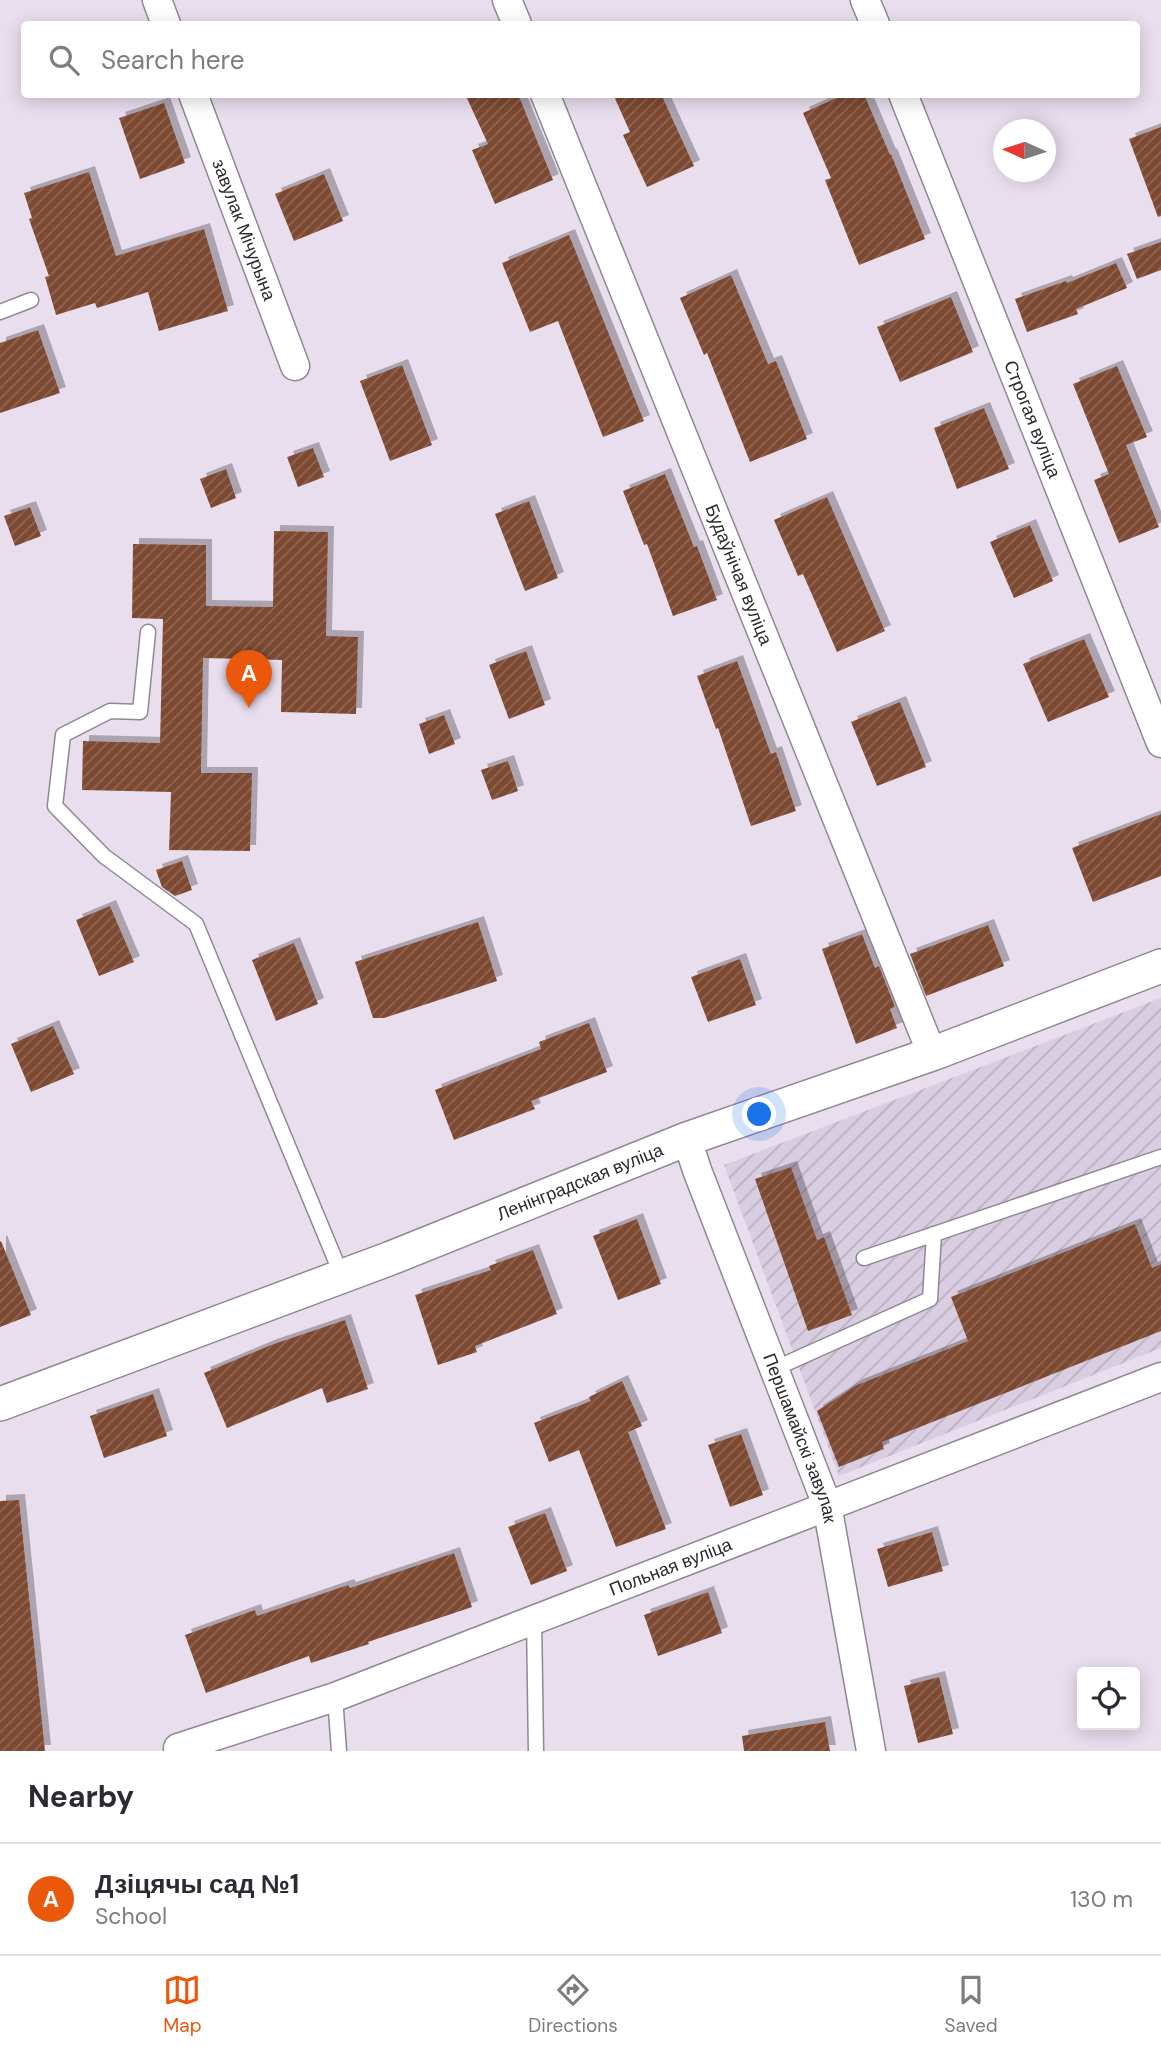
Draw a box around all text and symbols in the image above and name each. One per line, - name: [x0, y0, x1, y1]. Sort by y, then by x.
- search box: [21, 21, 1140, 98]
- icon: search: [45, 41, 83, 79]
- text: Search here: [101, 43, 244, 77]
- north arrow: [993, 119, 1056, 182]
- street label: завулак Мічурына: [206, 156, 282, 305]
- street label: Строгая вуліца: [998, 357, 1067, 483]
- street label: Будаўнічая вуліца: [700, 500, 778, 649]
- pin: A: [226, 650, 272, 708]
- your location: [742, 1097, 776, 1131]
- street label: Ленінградская вуліца: [493, 1137, 668, 1226]
- street label: Першамайскі завулак: [757, 1350, 842, 1525]
- street label: Польная вуліца: [606, 1532, 736, 1602]
- map controls: [1077, 1667, 1140, 1730]
- button: locate: [1077, 1667, 1140, 1730]
- text: Nearby: [28, 1777, 134, 1816]
- text: Дзіцячы сад №1: [95, 1867, 299, 1901]
- text: A: [43, 1884, 59, 1914]
- text: 130 m: [1070, 1884, 1133, 1914]
- text: School: [95, 1901, 167, 1931]
- tab: Map: [163, 1971, 202, 2038]
- tab: Directions: [528, 1971, 618, 2038]
- tab: Saved: [944, 1971, 998, 2038]

